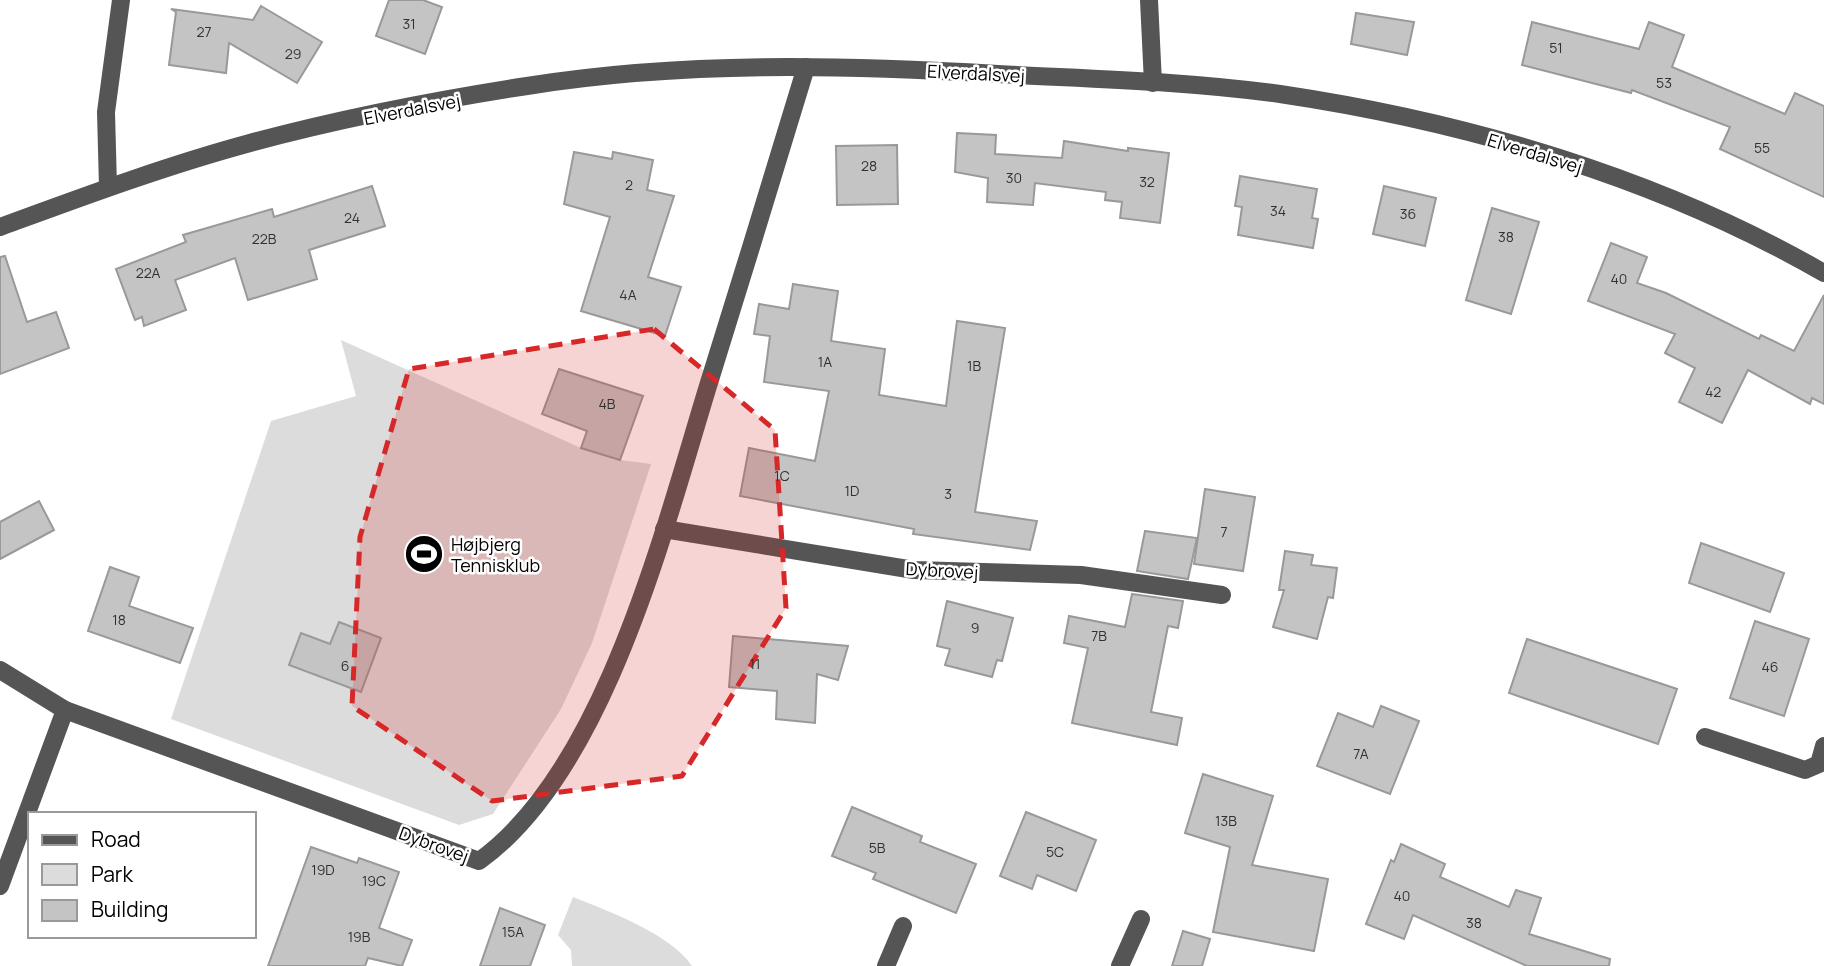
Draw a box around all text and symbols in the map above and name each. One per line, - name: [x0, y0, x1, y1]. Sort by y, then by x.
- house number: 31: [402, 14, 416, 33]
- house number: 27: [196, 22, 212, 41]
- house number: 51: [1549, 38, 1563, 57]
- house number: 29: [285, 44, 301, 63]
- street label: Elverdalsvej: [927, 58, 1025, 88]
- house number: 53: [1656, 73, 1672, 92]
- street label: Elverdalsvej: [362, 88, 462, 130]
- street label: Elverdalsvej: [1485, 127, 1585, 179]
- house number: 55: [1754, 138, 1770, 157]
- house number: 28: [861, 156, 877, 175]
- house number: 30: [1006, 168, 1022, 187]
- house number: 32: [1139, 172, 1155, 191]
- house number: 2: [625, 175, 633, 194]
- house number: 34: [1270, 201, 1286, 220]
- house number: 36: [1400, 204, 1416, 223]
- house number: 24: [344, 208, 360, 227]
- house number: 38: [1498, 227, 1514, 246]
- house number: 22B: [252, 229, 277, 248]
- house number: 22A: [136, 263, 160, 282]
- house number: 40: [1611, 269, 1627, 288]
- house number: 4A: [619, 285, 637, 304]
- house number: 1A: [818, 352, 832, 371]
- house number: 1B: [967, 356, 981, 375]
- house number: 42: [1705, 382, 1721, 401]
- house number: 4B: [599, 394, 616, 413]
- house number: 1C: [774, 466, 790, 485]
- house number: 1D: [845, 481, 859, 500]
- house number: 3: [944, 484, 952, 503]
- house number: 7: [1220, 522, 1228, 541]
- place label: Højbjerg Tennisklub: [451, 532, 540, 577]
- sports icon: Højbjerg Tennisklub: [403, 533, 445, 575]
- street label: Dybrovej: [905, 556, 979, 584]
- house number: 18: [112, 610, 126, 629]
- house number: 9: [971, 618, 979, 637]
- house number: 7B: [1091, 626, 1107, 645]
- house number: 11: [750, 654, 760, 673]
- house number: 6: [341, 656, 349, 675]
- house number: 46: [1762, 657, 1778, 676]
- house number: 7A: [1353, 744, 1369, 763]
- house number: 13B: [1215, 811, 1237, 830]
- legend: [28, 812, 256, 938]
- street label: Dybrovej: [396, 820, 472, 868]
- text: Road: [91, 825, 141, 853]
- house number: 5B: [869, 838, 886, 857]
- house number: 5C: [1046, 842, 1064, 861]
- text: Park: [91, 860, 133, 888]
- house number: 19D: [311, 860, 335, 879]
- house number: 19C: [362, 871, 386, 890]
- house number: 40: [1394, 886, 1410, 905]
- text: Building: [91, 895, 168, 923]
- house number: 38: [1466, 913, 1482, 932]
- house number: 15A: [502, 922, 524, 941]
- house number: 19B: [348, 927, 371, 946]

